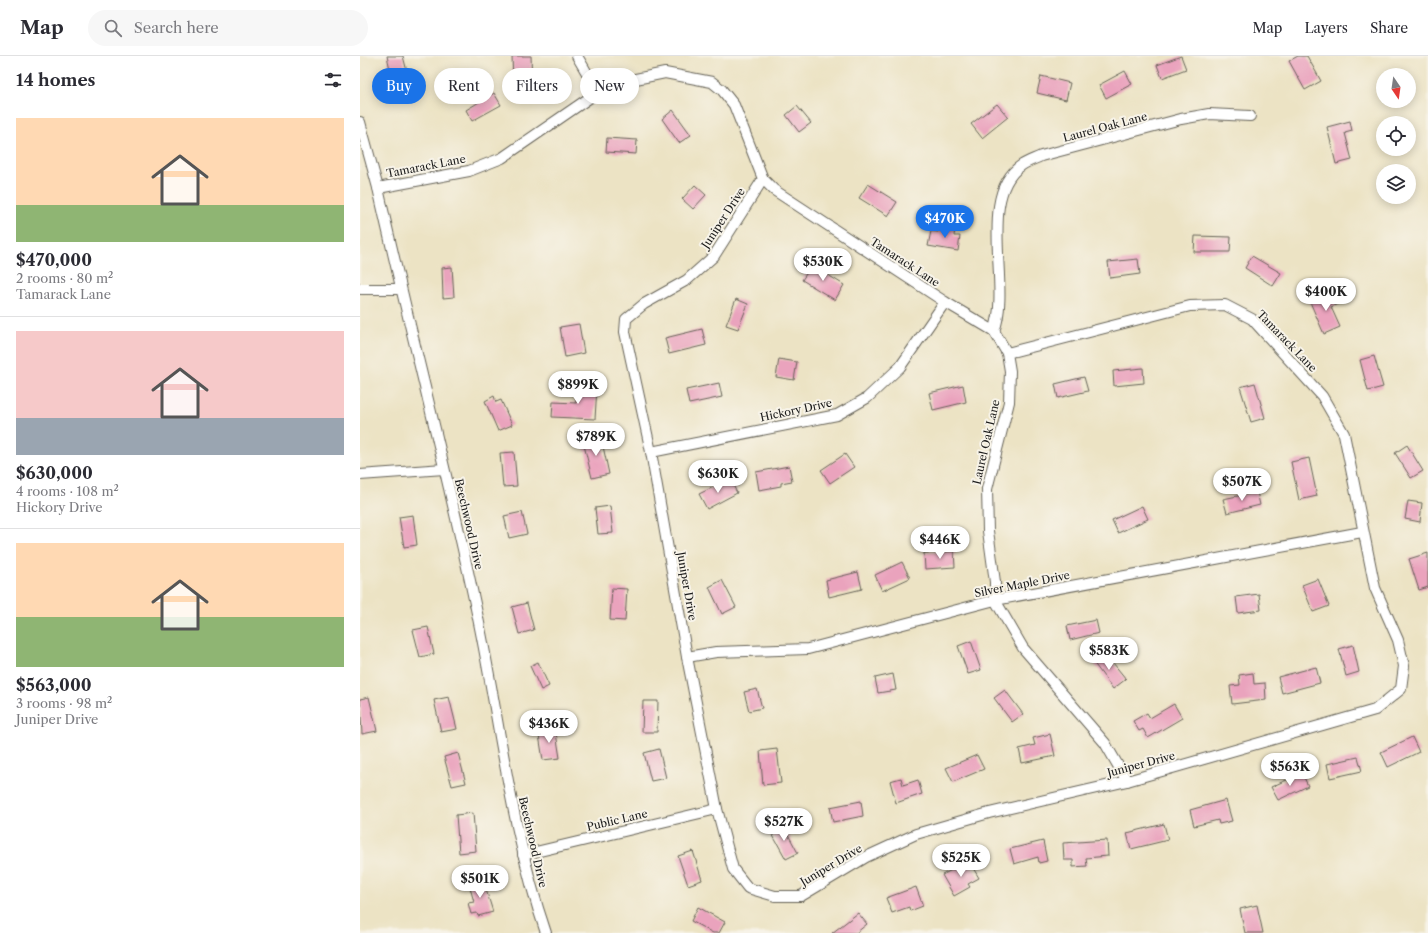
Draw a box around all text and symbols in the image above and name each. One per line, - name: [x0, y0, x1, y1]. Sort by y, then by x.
- search box: [88, 10, 368, 46]
- text: Map: [20, 16, 64, 39]
- icon: search: [102, 17, 124, 39]
- text: Search here: [134, 18, 219, 37]
- text: Map: [1252, 19, 1282, 37]
- text: Layers: [1304, 19, 1348, 37]
- text: Share: [1370, 19, 1408, 37]
- chip: Buy: [372, 68, 426, 104]
- chip: Rent: [434, 68, 494, 104]
- chip: Filters: [502, 68, 572, 104]
- chip: New: [580, 68, 639, 104]
- north arrow: [1376, 68, 1416, 108]
- map controls: [1376, 68, 1416, 204]
- icon: filters: [322, 69, 344, 91]
- text: 14 homes: [16, 70, 95, 90]
- street label: Laurel Oak Lane: [1061, 109, 1149, 145]
- button: locate: [1376, 116, 1416, 156]
- icon: home: [144, 144, 216, 216]
- street label: Tamarack Lane: [385, 151, 467, 181]
- button: layers: [1376, 164, 1416, 204]
- street label: Juniper Drive: [697, 185, 748, 253]
- pin: $470K: [917, 205, 973, 239]
- text: $470K: [925, 210, 965, 226]
- street label: Tamarack Lane: [868, 234, 942, 290]
- pin: $530K: [795, 248, 851, 282]
- text: $470,000: [16, 250, 92, 270]
- text: $530K: [803, 253, 843, 269]
- text: 2 rooms · 80 m²: [16, 270, 113, 286]
- pin: $400K: [1298, 278, 1354, 312]
- text: $400K: [1305, 283, 1347, 299]
- text: Tamarack Lane: [16, 286, 111, 302]
- street label: Tamarack Lane: [1254, 307, 1320, 375]
- icon: home: [144, 357, 216, 429]
- pin: $899K: [550, 371, 606, 405]
- text: $899K: [557, 376, 599, 392]
- street label: Hickory Drive: [759, 396, 833, 424]
- street label: Laurel Oak Lane: [969, 398, 1003, 486]
- pin: $789K: [568, 423, 624, 457]
- text: $789K: [576, 428, 616, 444]
- pin: $630K: [690, 460, 746, 494]
- text: $630,000: [16, 463, 93, 483]
- text: $630K: [697, 465, 739, 481]
- pin: $507K: [1214, 468, 1270, 502]
- text: $507K: [1222, 473, 1262, 489]
- street label: Beechwood Drive: [452, 477, 486, 571]
- text: 4 rooms · 108 m²: [16, 483, 119, 499]
- text: Hickory Drive: [16, 499, 102, 515]
- pin: $446K: [912, 526, 968, 560]
- text: $446K: [920, 531, 960, 547]
- street label: Juniper Drive: [674, 549, 700, 622]
- street label: Silver Maple Drive: [973, 568, 1071, 600]
- icon: home: [144, 569, 216, 641]
- pin: $583K: [1081, 637, 1137, 671]
- text: $583K: [1089, 642, 1129, 658]
- text: $563,000: [16, 675, 92, 695]
- text: 3 rooms · 98 m²: [16, 695, 112, 711]
- pin: $436K: [521, 710, 577, 744]
- text: Juniper Drive: [16, 711, 98, 727]
- text: $436K: [529, 715, 569, 731]
- street label: Juniper Drive: [1104, 748, 1176, 780]
- pin: $563K: [1262, 753, 1318, 787]
- text: $563K: [1270, 758, 1310, 774]
- street label: Beechwood Drive: [516, 795, 550, 889]
- street label: Public Lane: [585, 806, 649, 834]
- pin: $527K: [756, 808, 812, 842]
- text: $527K: [764, 813, 804, 829]
- street label: Juniper Drive: [796, 841, 864, 890]
- pin: $525K: [933, 844, 989, 878]
- text: $525K: [941, 849, 981, 865]
- pin: $501K: [452, 865, 508, 899]
- text: $501K: [461, 870, 499, 886]

